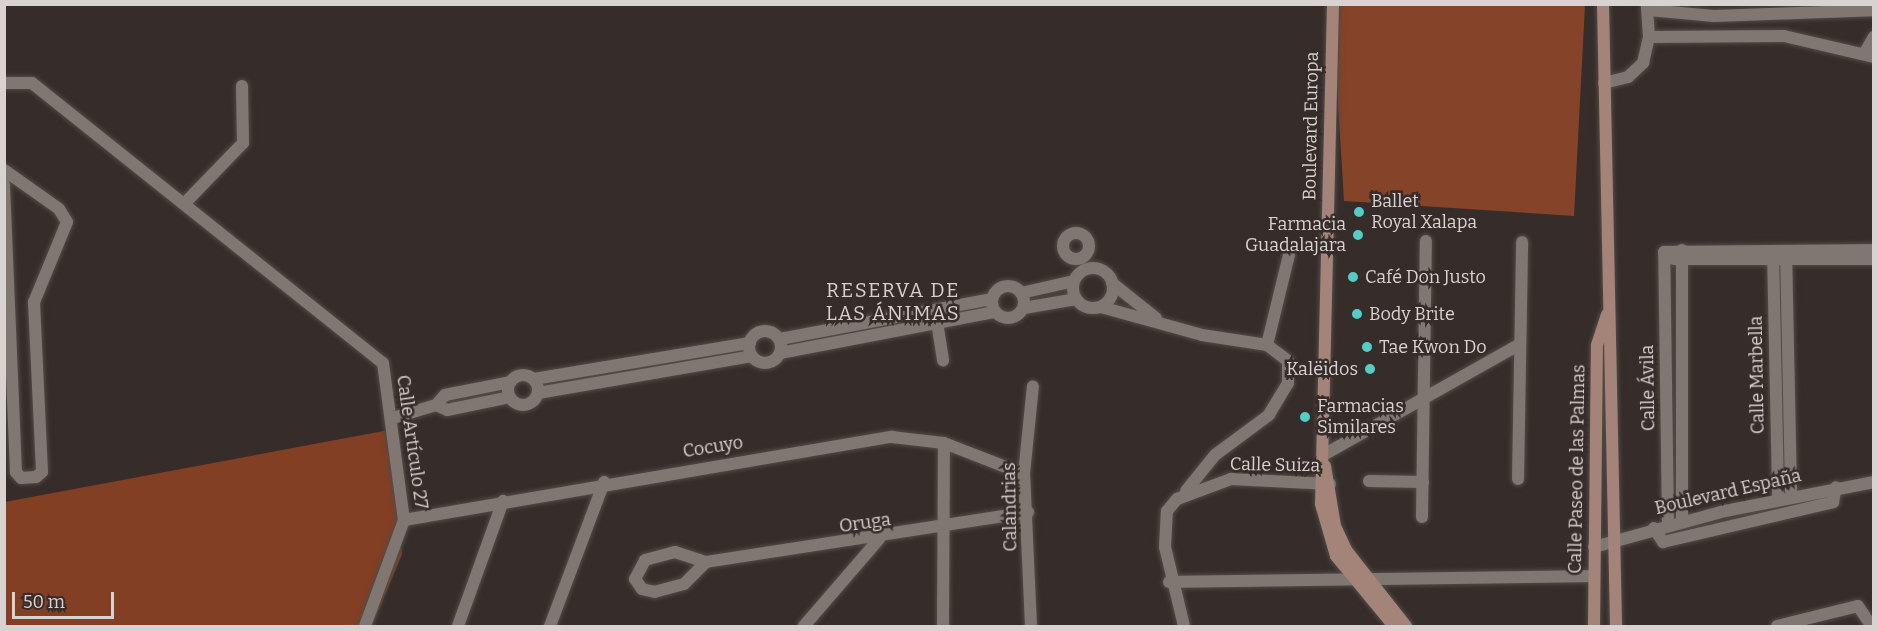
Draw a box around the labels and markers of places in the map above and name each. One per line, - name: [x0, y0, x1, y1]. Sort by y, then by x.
- place label: Ballet Royal Xalapa: [1371, 191, 1477, 234]
- marker: Ballet Royal Xalapa: [1352, 205, 1366, 219]
- place label: Farmacia Guadalajara: [1245, 214, 1346, 256]
- marker: Farmacia Guadalajara: [1351, 228, 1365, 242]
- place label: Café Don Justo: [1365, 266, 1486, 288]
- marker: Café Don Justo: [1346, 270, 1360, 284]
- place label: Body Brite: [1369, 303, 1455, 325]
- marker: Body Brite: [1350, 307, 1364, 321]
- place label: Tae Kwon Do: [1379, 336, 1487, 358]
- marker: Tae Kwon Do: [1360, 340, 1374, 354]
- place label: Kalëidos: [1286, 358, 1358, 380]
- marker: Kalëidos: [1363, 362, 1377, 376]
- place label: Farmacias Similares: [1317, 396, 1404, 438]
- marker: Farmacias Similares: [1298, 410, 1312, 424]

